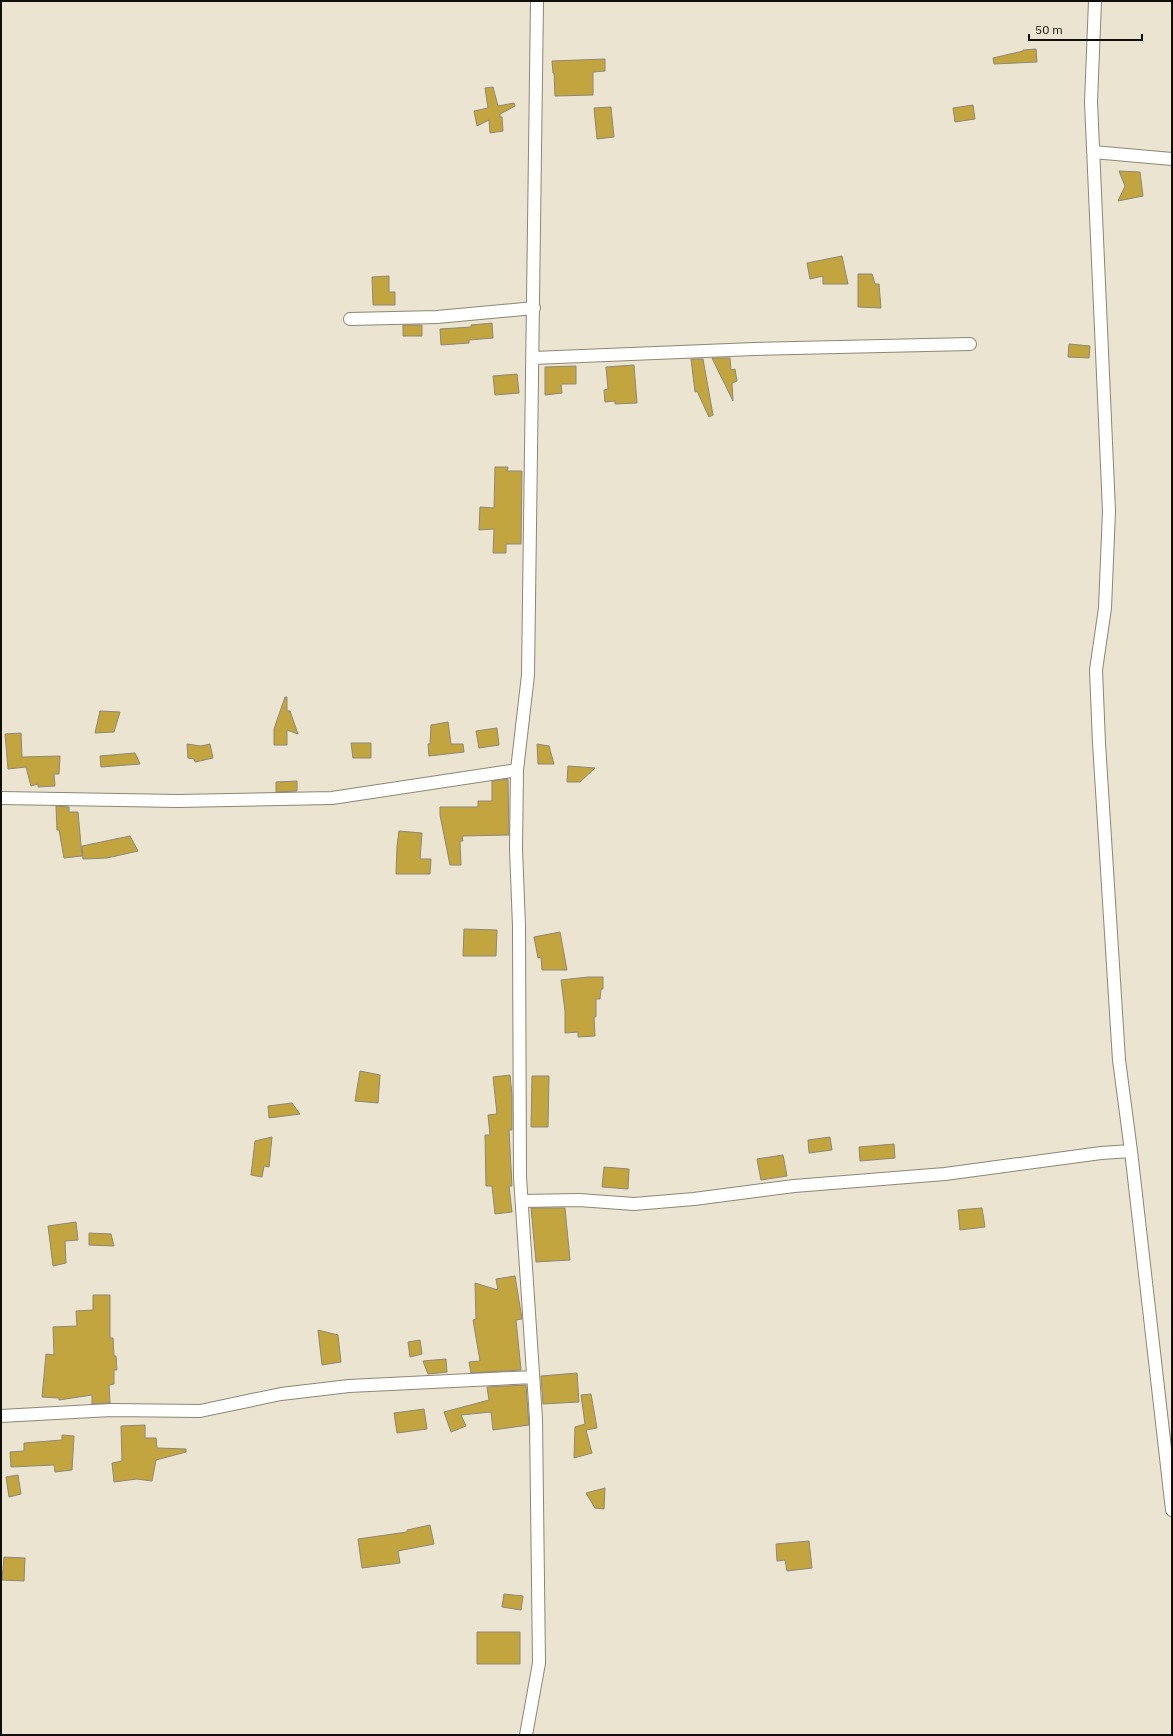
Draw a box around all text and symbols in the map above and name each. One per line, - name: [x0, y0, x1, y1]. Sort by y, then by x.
- scale bar: [1029, 16, 1142, 42]
- text: 50 m: [1035, 22, 1063, 37]

